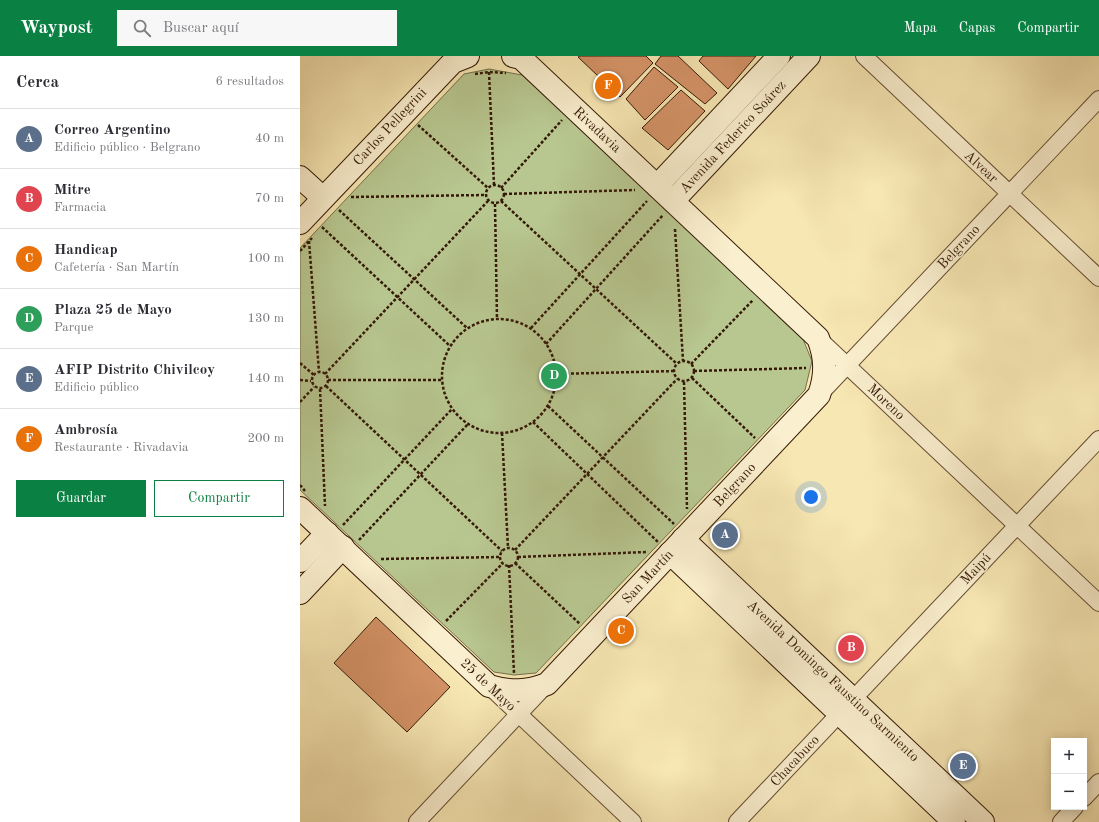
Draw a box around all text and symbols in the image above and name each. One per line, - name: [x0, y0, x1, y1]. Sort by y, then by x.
- search box: [117, 10, 397, 46]
- icon: search: [131, 17, 153, 39]
- text: Waypost: [20, 19, 93, 38]
- text: Buscar aquí: [163, 21, 239, 36]
- text: Mapa: [904, 21, 937, 35]
- text: Capas: [959, 21, 995, 35]
- text: Compartir: [1017, 21, 1079, 35]
- pin: F: [595, 71, 621, 101]
- text: Cerca: [16, 74, 59, 91]
- text: 6 resultados: [216, 75, 284, 88]
- street label: Avenida Federico Soárez: [677, 78, 789, 196]
- street label: Carlos Pellegrini: [351, 85, 430, 168]
- street label: Rivadavia: [570, 105, 624, 155]
- text: Correo Argentino: [54, 123, 171, 138]
- text: A: [24, 132, 34, 145]
- text: 40 m: [255, 132, 284, 145]
- text: Edificio público · Belgrano: [54, 141, 201, 154]
- street label: Alvear: [961, 148, 1001, 186]
- text: Mitre: [54, 183, 91, 198]
- text: B: [24, 192, 34, 205]
- text: 70 m: [255, 192, 284, 205]
- text: Farmacia: [54, 201, 106, 214]
- street label: Belgrano: [935, 222, 983, 272]
- text: Handicap: [54, 243, 118, 258]
- text: C: [25, 252, 33, 265]
- text: 100 m: [247, 252, 284, 265]
- text: Cafetería · San Martín: [54, 261, 179, 274]
- text: Plaza 25 de Mayo: [54, 303, 172, 318]
- text: D: [24, 312, 34, 325]
- text: 130 m: [247, 312, 284, 325]
- text: Parque: [54, 321, 93, 334]
- pin: D: [541, 361, 567, 391]
- text: AFIP Distrito Chivilcoy: [54, 363, 215, 378]
- text: E: [25, 372, 33, 385]
- text: 140 m: [247, 372, 284, 385]
- text: Edificio público: [54, 381, 139, 394]
- street label: Moreno: [865, 381, 907, 423]
- text: Ambrosía: [54, 423, 118, 438]
- text: F: [25, 432, 33, 445]
- text: 200 m: [247, 432, 284, 445]
- text: Restaurante · Rivadavia: [54, 441, 188, 454]
- street label: Belgrano: [711, 460, 759, 510]
- button: Guardar: [16, 480, 146, 517]
- button: Compartir: [154, 480, 284, 517]
- your location: [801, 487, 821, 507]
- pin: A: [712, 520, 738, 550]
- street label: San Martín: [620, 547, 677, 607]
- street label: Maipú: [958, 550, 994, 587]
- street label: Avenida Domingo Faustino Sarmiento: [744, 598, 922, 764]
- pin: C: [608, 616, 634, 646]
- pin: B: [838, 633, 864, 663]
- street label: 25 de Mayo: [458, 656, 518, 714]
- street label: Chacabuco: [768, 733, 822, 789]
- map controls: [1051, 738, 1087, 810]
- button: +: [1051, 738, 1087, 774]
- pin: E: [950, 751, 976, 781]
- button: −: [1051, 774, 1087, 810]

